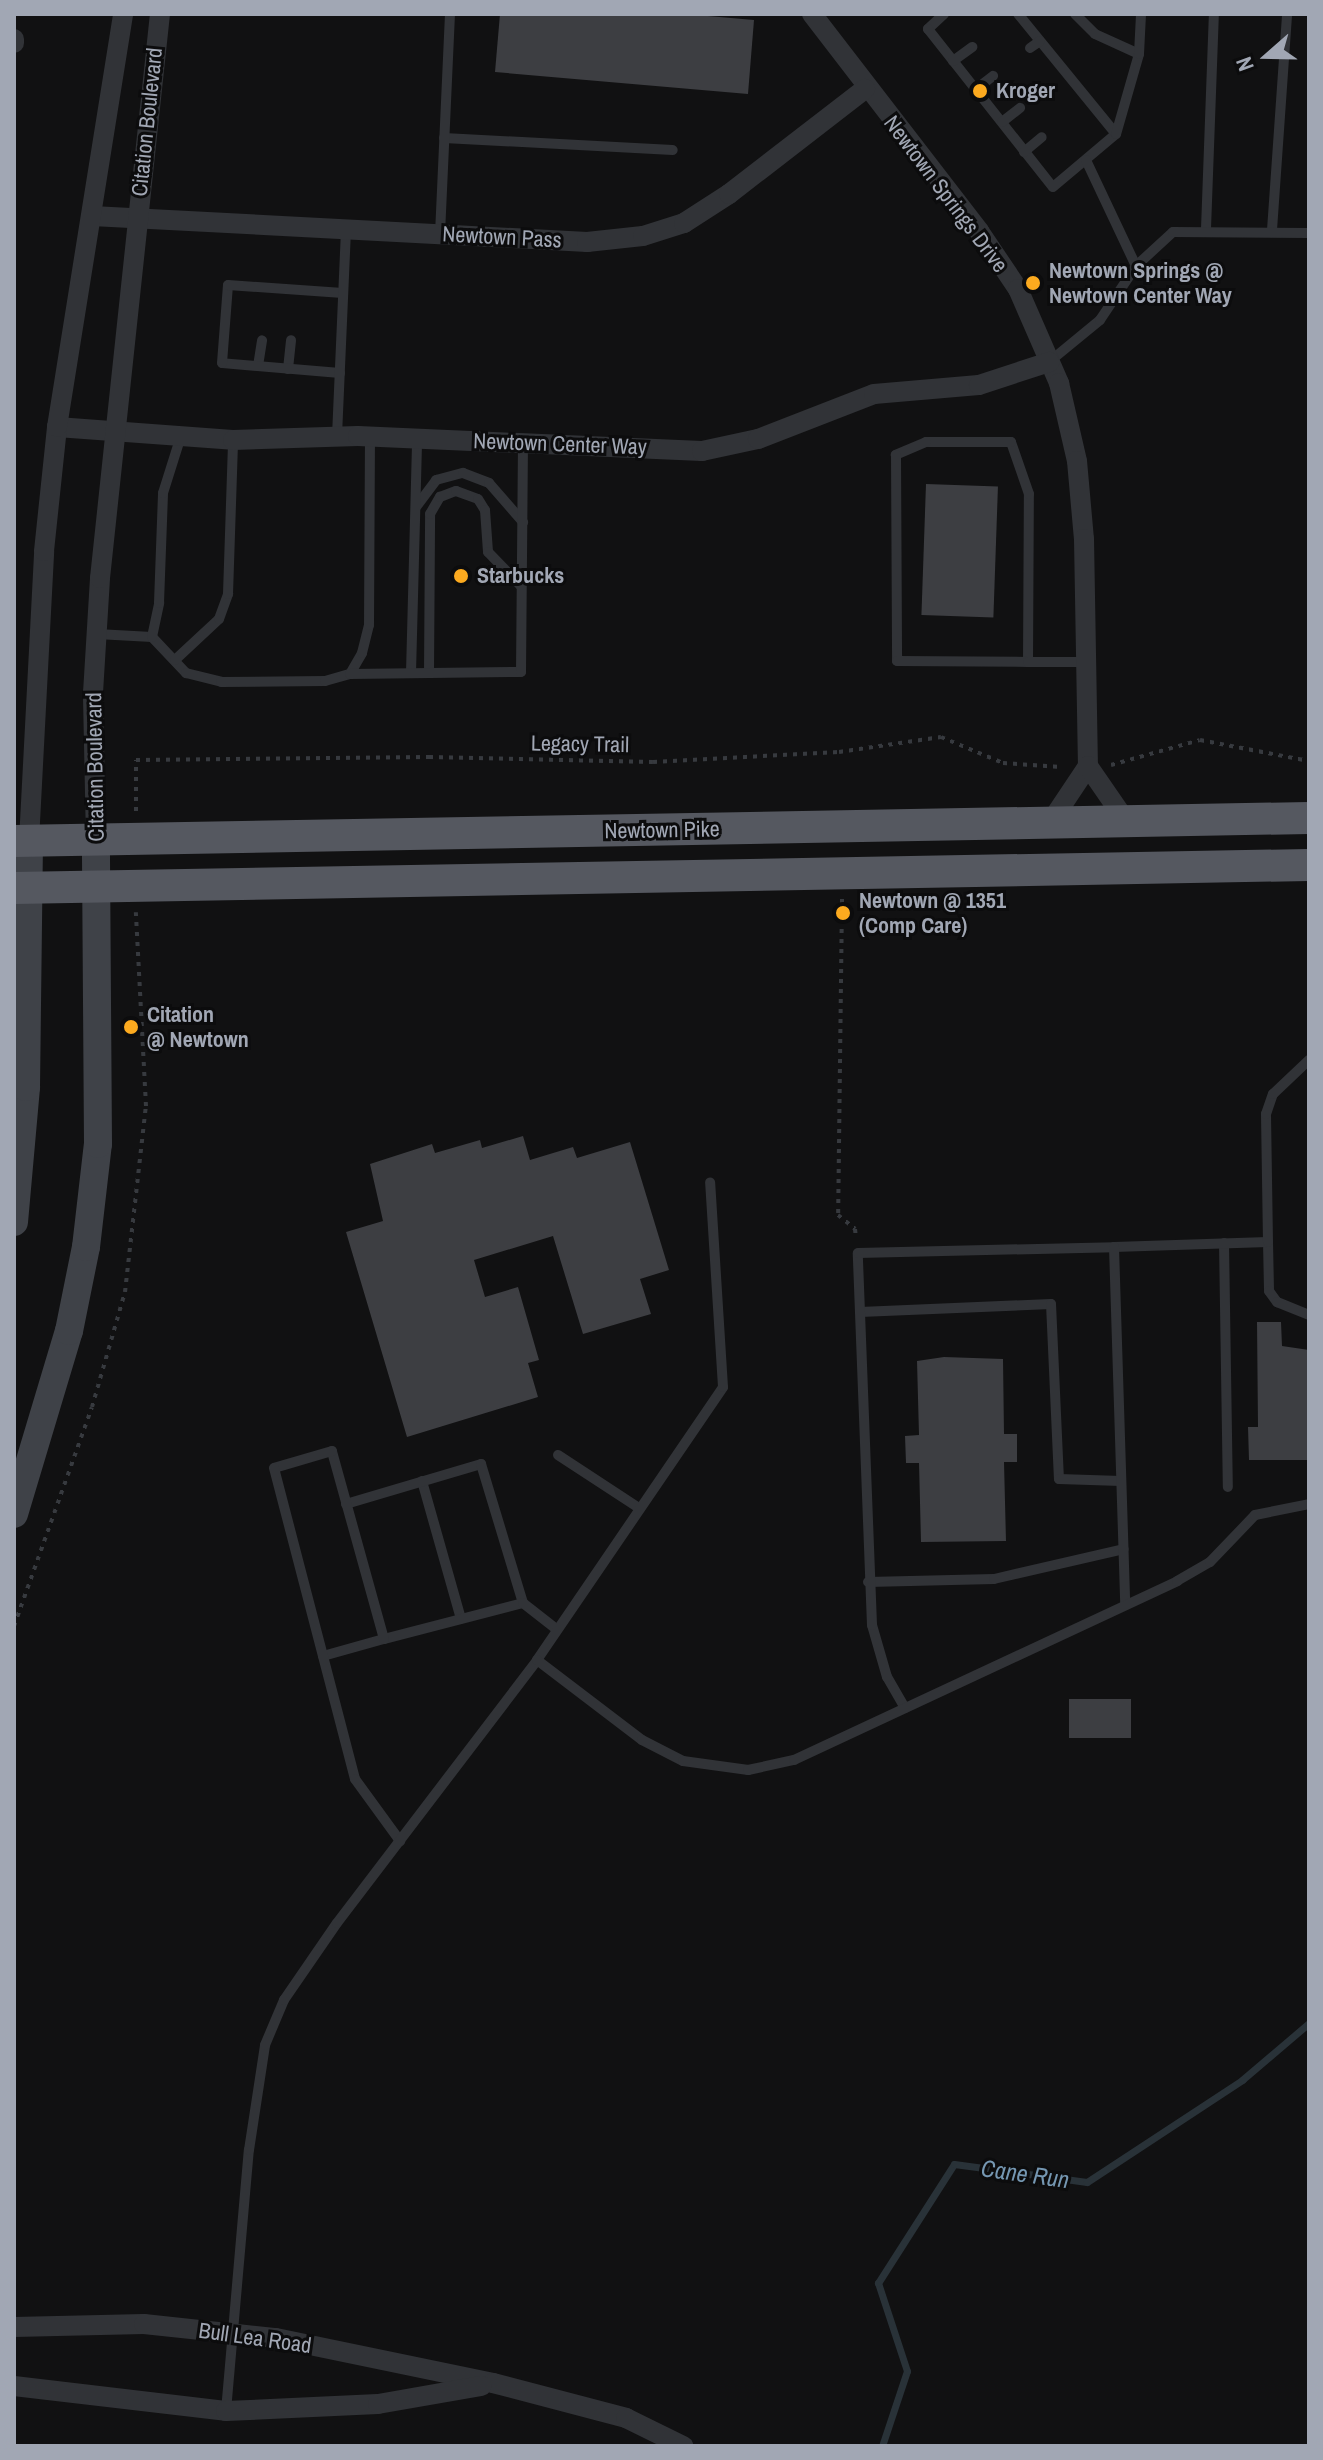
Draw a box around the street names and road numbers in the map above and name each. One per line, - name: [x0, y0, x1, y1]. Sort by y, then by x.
- street label: Citation Boulevard: [126, 46, 168, 198]
- street label: Newtown Springs Drive: [878, 110, 1014, 278]
- street label: Newtown Pass: [442, 221, 562, 253]
- street label: Newtown Center Way: [473, 428, 647, 460]
- street label: Citation Boulevard: [80, 692, 110, 842]
- street label: Legacy Trail: [530, 730, 630, 758]
- street label: Newtown Pike: [604, 816, 720, 844]
- street label: Bull Lea Road: [197, 2317, 313, 2359]

